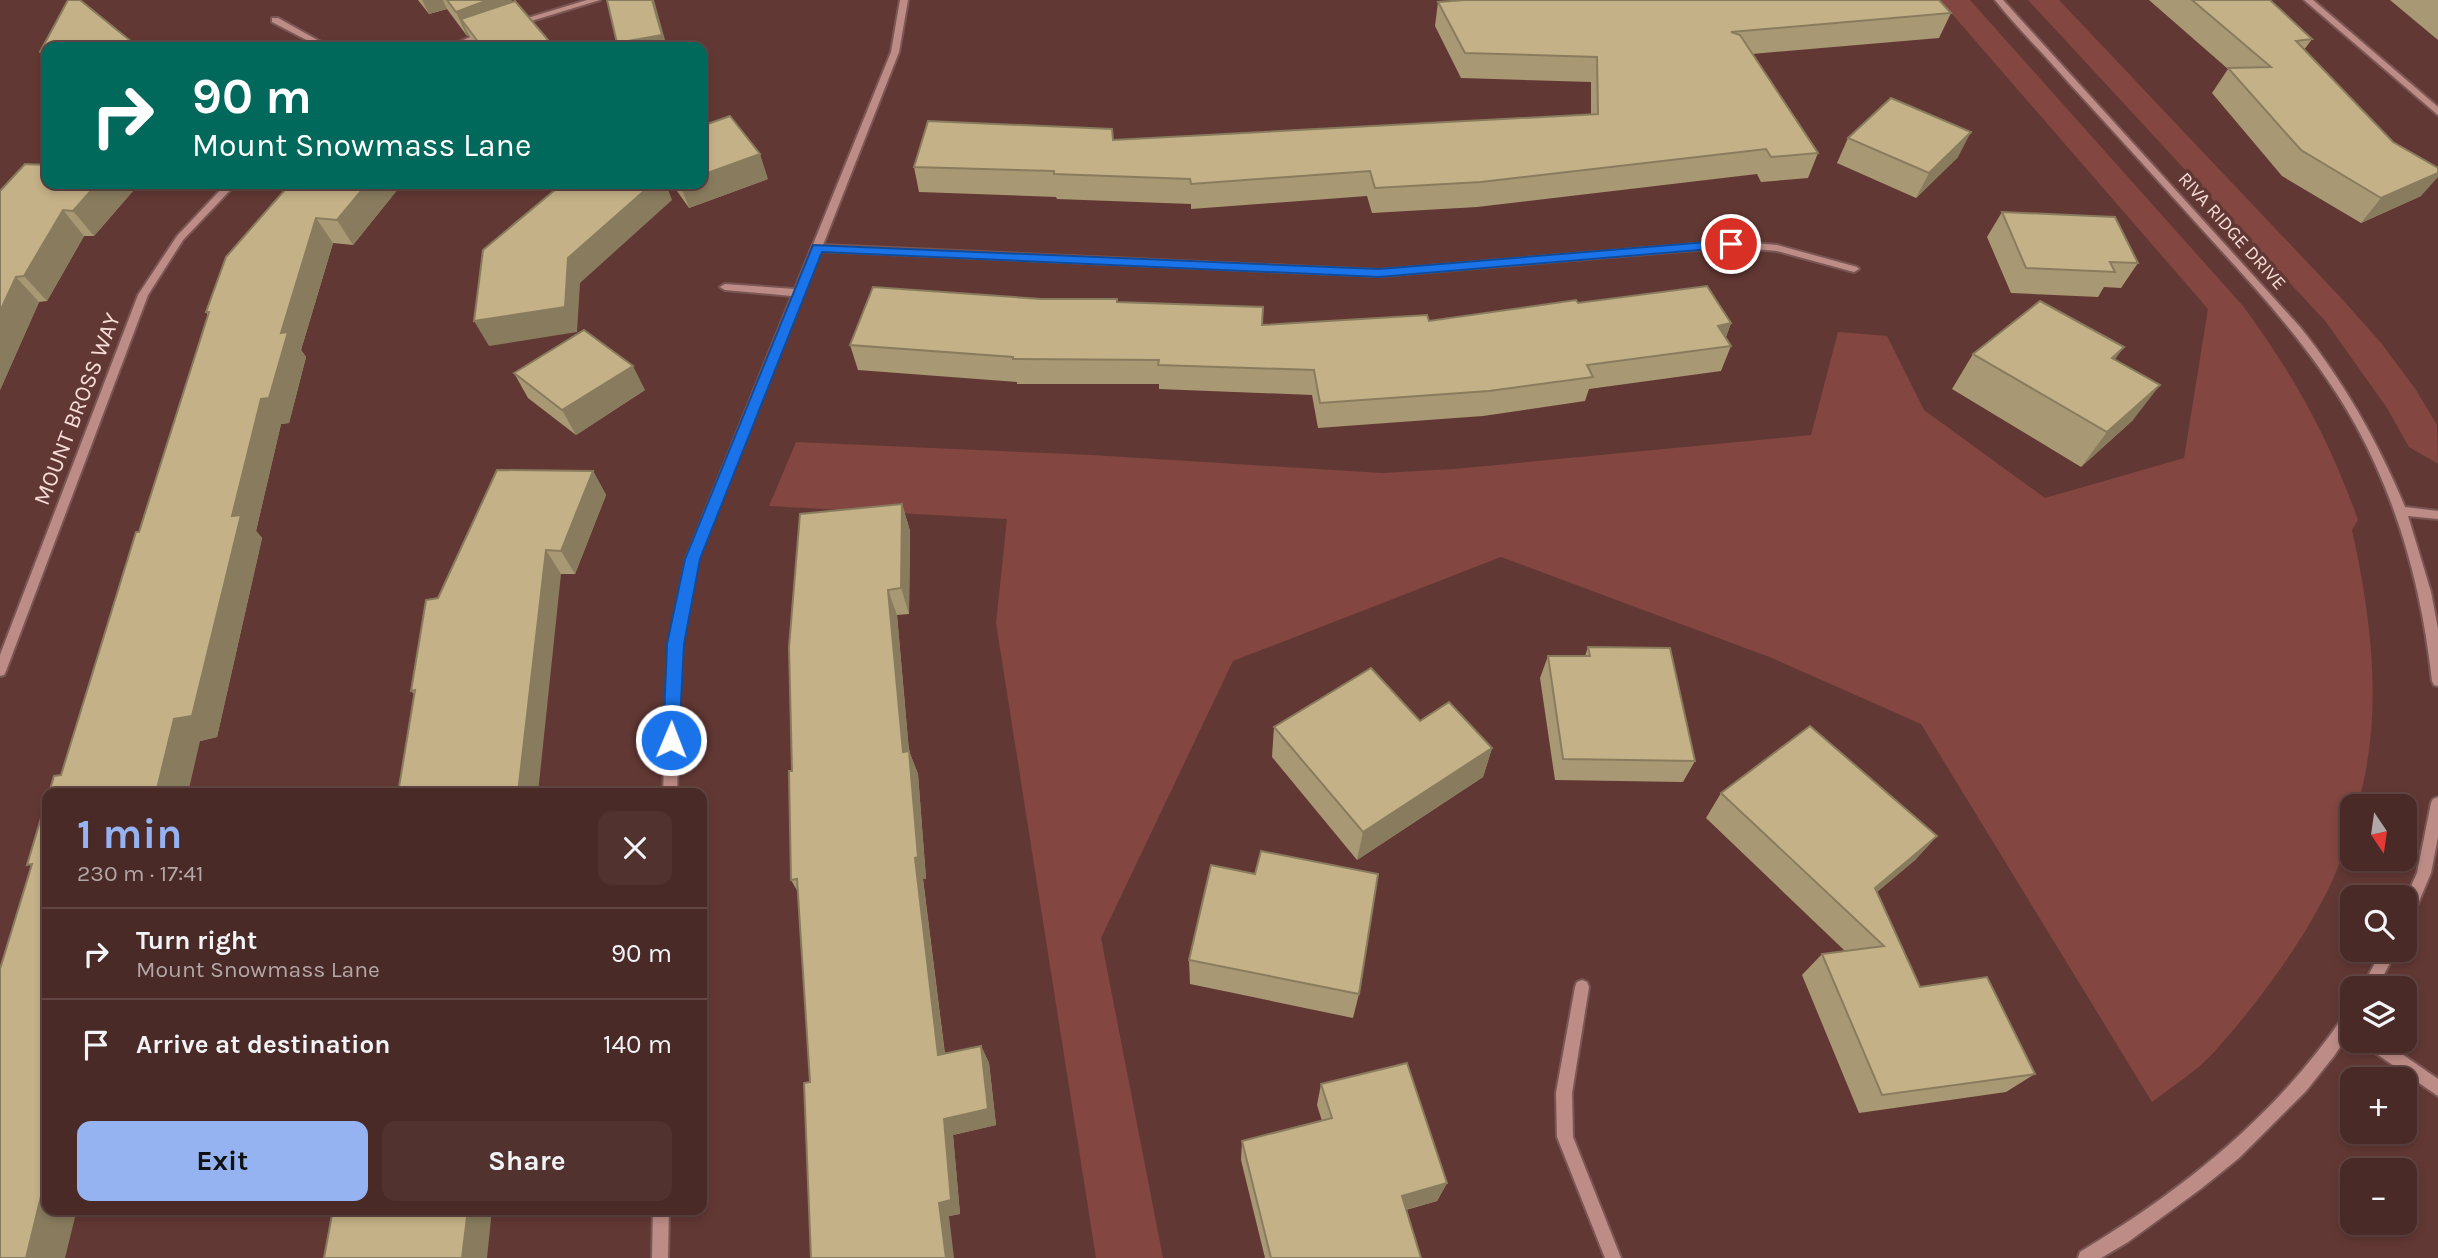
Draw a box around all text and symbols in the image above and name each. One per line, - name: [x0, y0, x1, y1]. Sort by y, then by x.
- text: 90 m: [192, 68, 312, 125]
- icon: right: [77, 70, 168, 161]
- text: Mount Snowmass Lane: [192, 127, 531, 164]
- street label: RIVA RIDGE DRIVE: [2174, 168, 2290, 294]
- pin: [1701, 214, 1761, 274]
- icon: arrive: [1712, 225, 1750, 263]
- street label: MOUNT BROSS WAY: [28, 309, 126, 509]
- position arrow: [634, 703, 708, 777]
- north arrow: [2340, 794, 2417, 872]
- map controls: [2340, 794, 2417, 1235]
- text: 1 min: [77, 809, 182, 859]
- button: close: [598, 811, 672, 885]
- text: 230 m · 17:41: [77, 860, 204, 887]
- button: search: [2340, 885, 2417, 962]
- text: Turn right: [136, 925, 257, 956]
- icon: right: [77, 935, 115, 973]
- text: 90 m: [611, 938, 672, 969]
- text: Mount Snowmass Lane: [136, 956, 380, 983]
- button: layers: [2340, 976, 2417, 1053]
- icon: arrive: [77, 1026, 115, 1064]
- text: Arrive at destination: [136, 1029, 390, 1060]
- text: 140 m: [603, 1029, 672, 1060]
- button: +: [2340, 1067, 2417, 1144]
- button: Exit: [77, 1121, 368, 1201]
- button: Share: [382, 1121, 672, 1201]
- button: −: [2340, 1158, 2417, 1235]

